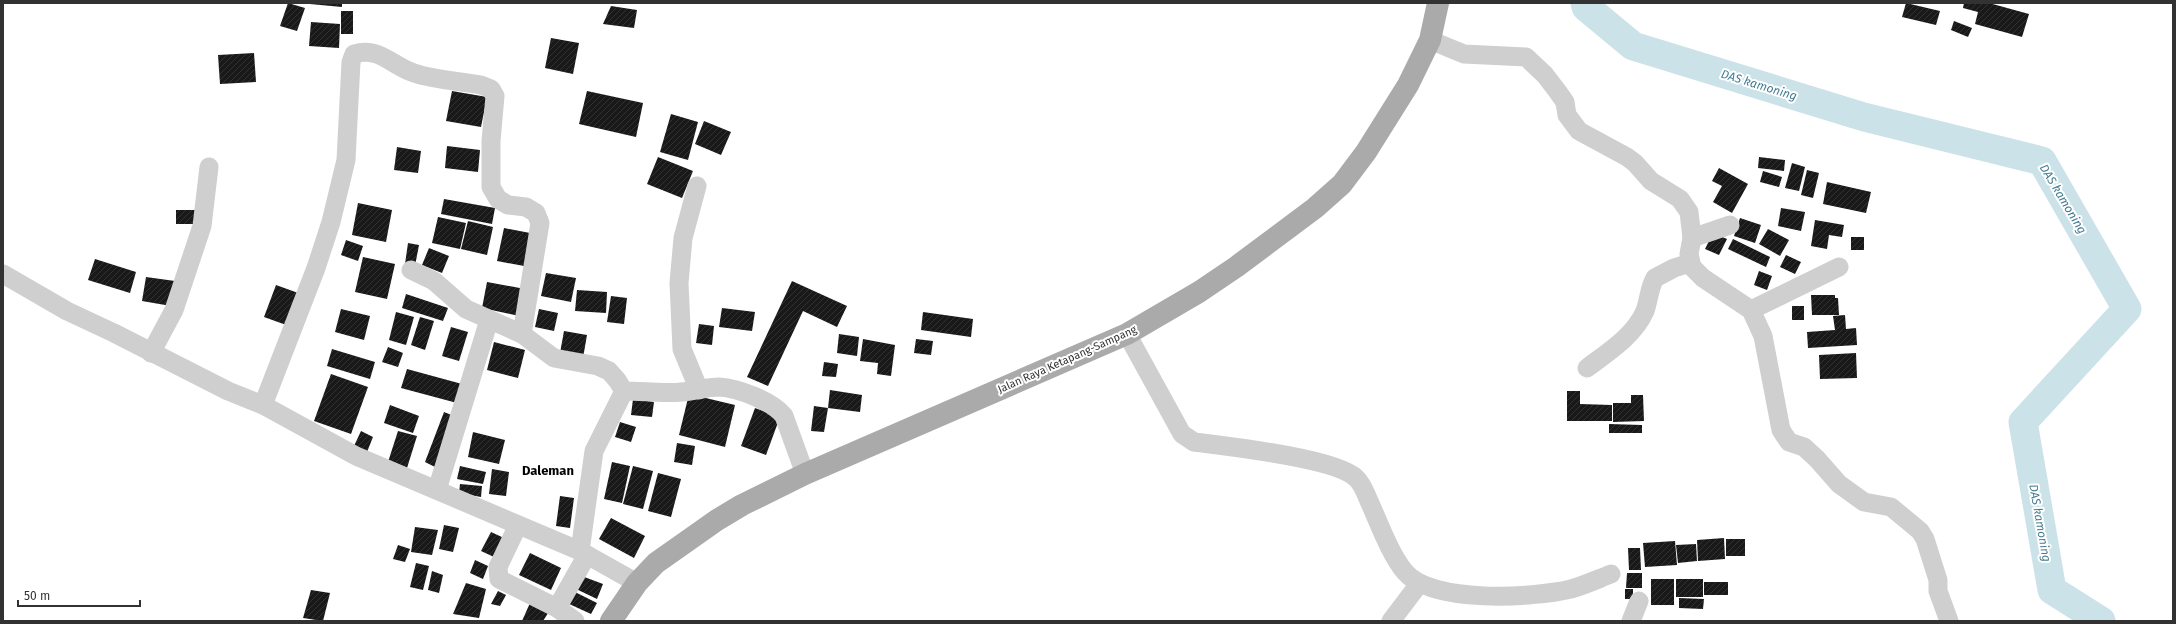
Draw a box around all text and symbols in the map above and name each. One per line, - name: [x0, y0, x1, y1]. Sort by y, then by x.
- water label: DAS kamoning: [1719, 67, 1799, 103]
- water label: DAS kamoning: [2037, 162, 2089, 236]
- street label: Jalan Raya Ketapang-Sampang: [996, 323, 1139, 396]
- district label: Daleman: [522, 463, 574, 478]
- water label: DAS kamoning: [2026, 483, 2054, 563]
- scale bar: [18, 582, 140, 608]
- text: 50 m: [24, 589, 50, 603]

